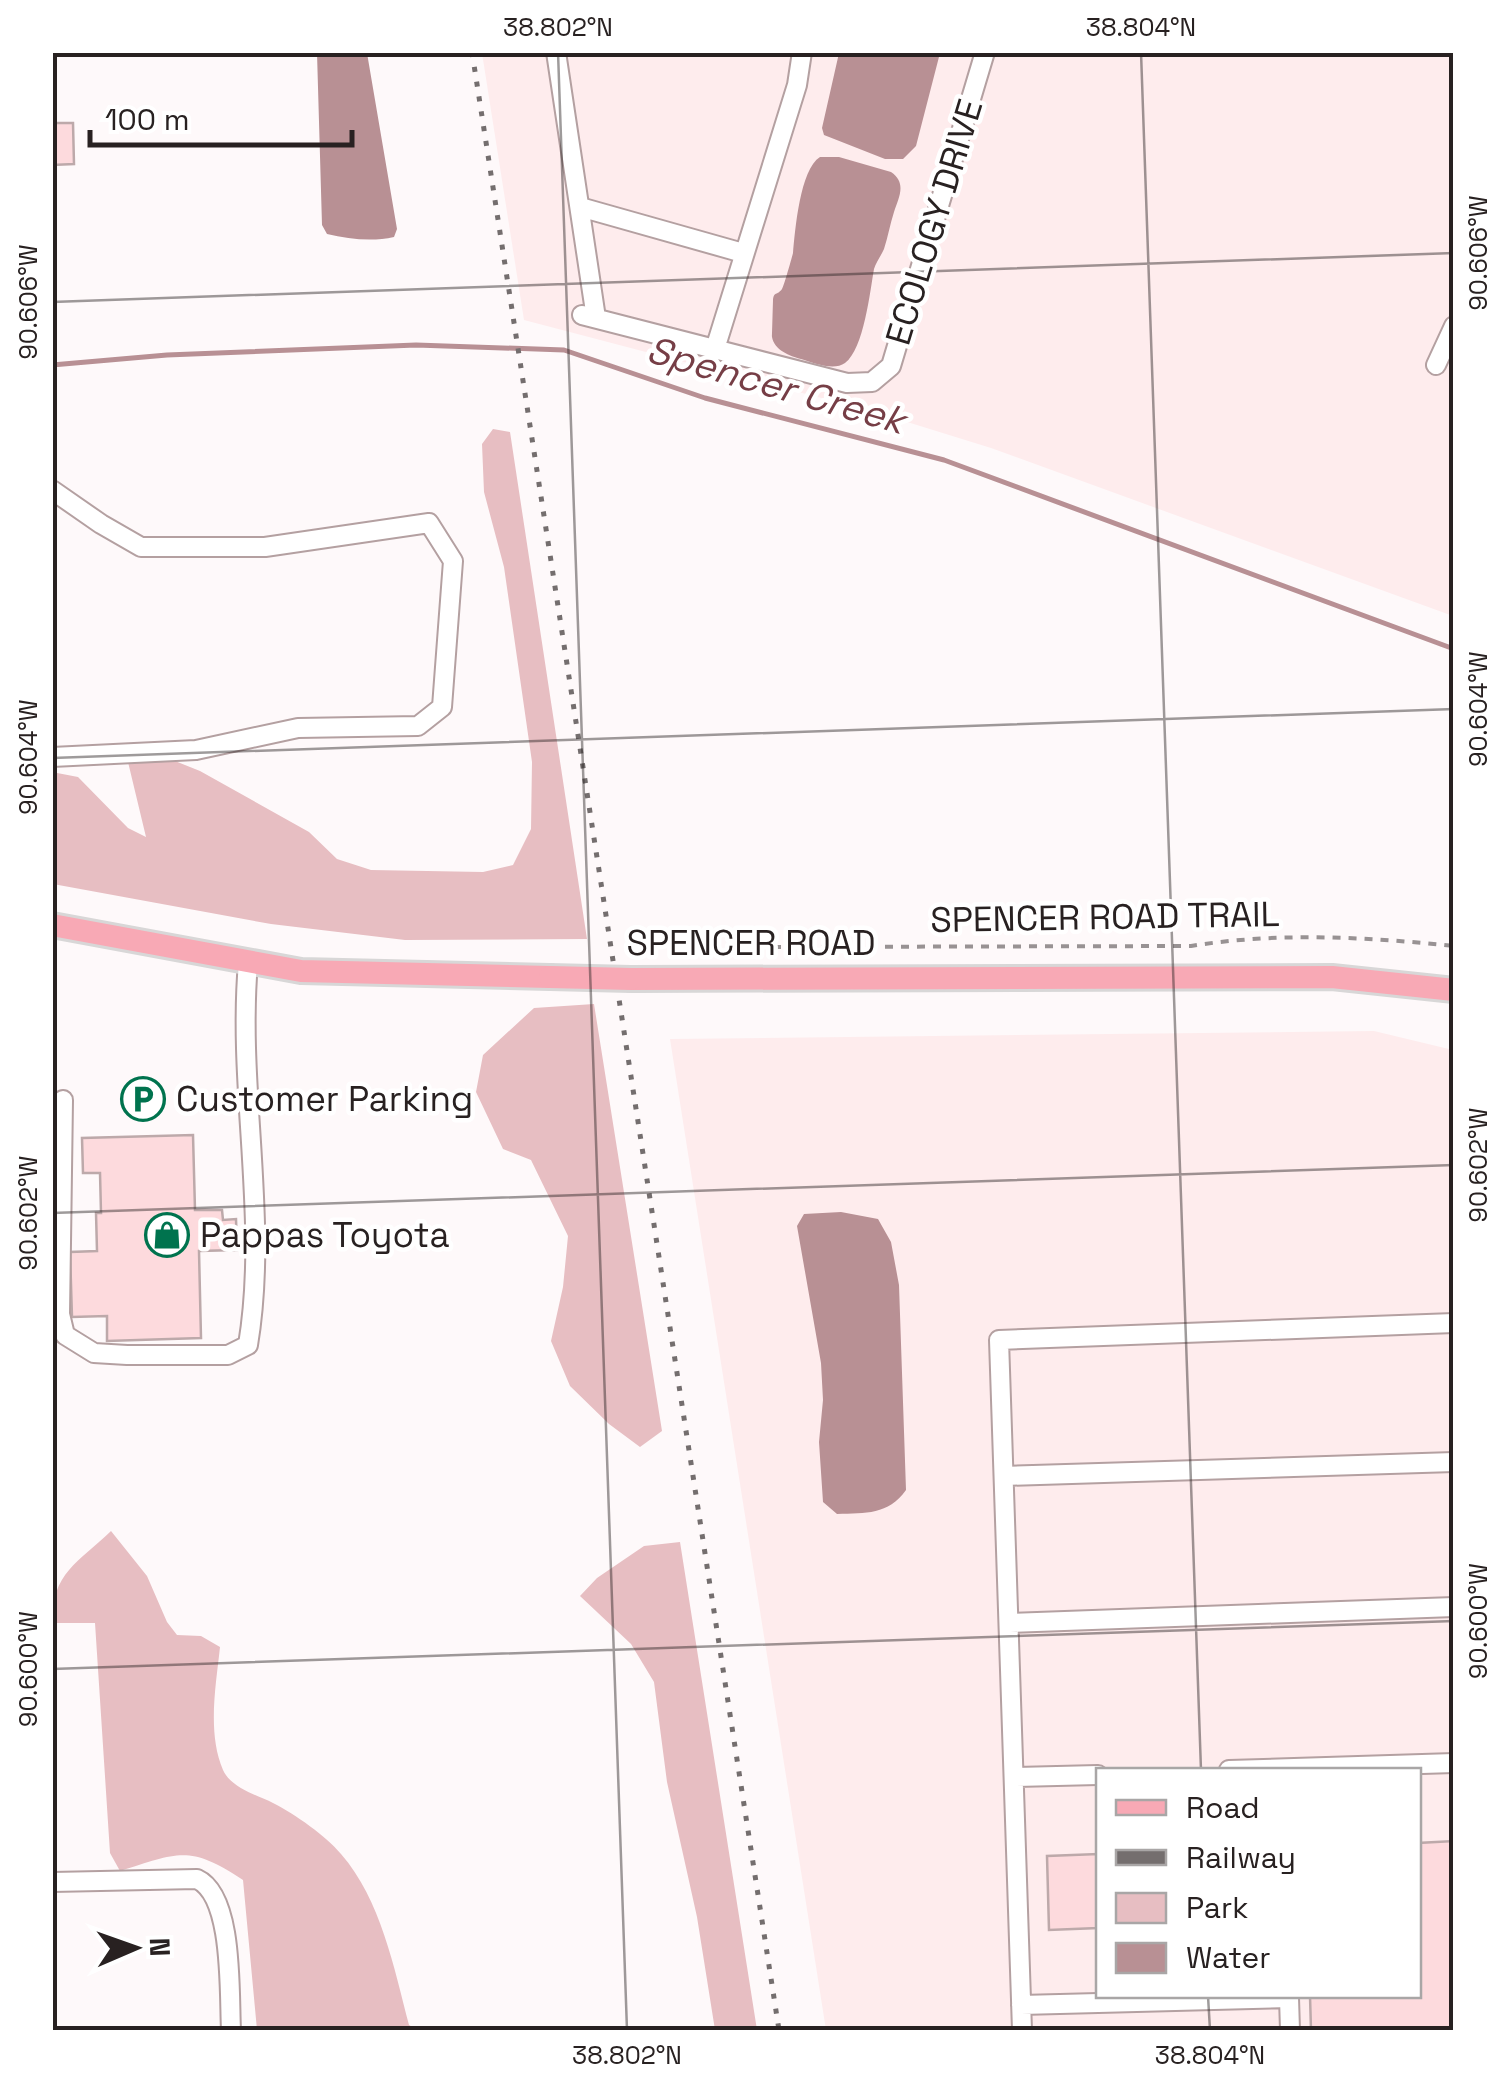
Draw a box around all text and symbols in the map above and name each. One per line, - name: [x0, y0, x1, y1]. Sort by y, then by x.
- text: 38.802°N: [503, 11, 613, 43]
- text: 38.804°N: [1086, 11, 1196, 43]
- scale bar: [90, 85, 352, 147]
- street label: ECOLOGY DRIVE: [876, 94, 992, 350]
- text: 100 m: [105, 100, 190, 139]
- text: 90.606°W: [1462, 195, 1494, 311]
- text: 90.606°W: [12, 244, 44, 360]
- water label: Spencer Creek: [641, 325, 915, 446]
- text: 90.604°W: [1462, 651, 1494, 767]
- text: 90.604°W: [12, 699, 44, 815]
- street label: SPENCER ROAD TRAIL: [930, 892, 1280, 942]
- street label: SPENCER ROAD: [626, 921, 876, 965]
- parking icon: Customer Parking: [120, 1076, 166, 1122]
- place label: Customer Parking: [176, 1077, 473, 1121]
- text: 90.602°W: [1462, 1108, 1494, 1222]
- text: 90.602°W: [12, 1156, 44, 1270]
- shop icon: Pappas Toyota: [144, 1212, 190, 1258]
- place label: Pappas Toyota: [200, 1213, 450, 1257]
- text: 90.600°W: [1462, 1563, 1494, 1679]
- text: 90.600°W: [12, 1611, 44, 1727]
- legend: [1096, 1768, 1421, 1998]
- text: Road: [1186, 1788, 1260, 1827]
- text: Railway: [1186, 1838, 1296, 1877]
- text: Park: [1186, 1888, 1248, 1927]
- north arrow: [85, 1898, 185, 1998]
- text: N: [142, 1937, 178, 1957]
- text: Water: [1186, 1938, 1271, 1977]
- text: 38.802°N: [572, 2039, 682, 2071]
- text: 38.804°N: [1155, 2039, 1265, 2071]

